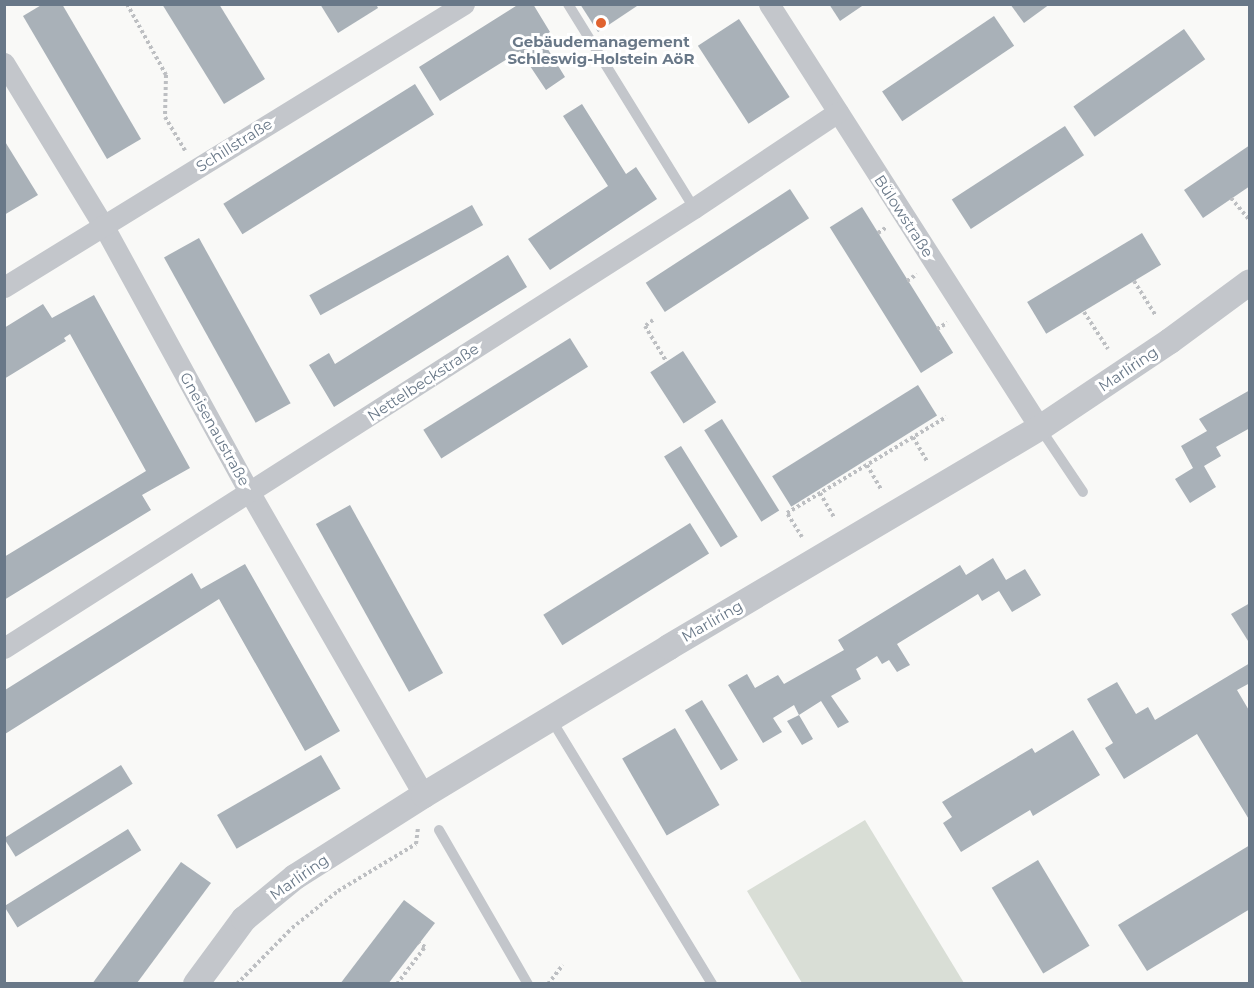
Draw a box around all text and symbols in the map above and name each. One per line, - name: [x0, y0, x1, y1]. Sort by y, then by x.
- marker: Gebäudemanagement Schleswig-Holstein AöR: [594, 16, 608, 30]
- place label: Gebäudemanagement Schleswig-Holstein AöR: [508, 32, 694, 67]
- street label: Schillstraße: [193, 114, 275, 176]
- street label: Bülowstraße: [871, 171, 937, 261]
- street label: Nettelbeckstraße: [364, 339, 482, 425]
- street label: Marliring: [1095, 343, 1161, 395]
- street label: Gneisenaustraße: [176, 369, 254, 489]
- street label: Marliring: [678, 596, 746, 646]
- street label: Marliring: [266, 850, 332, 904]

